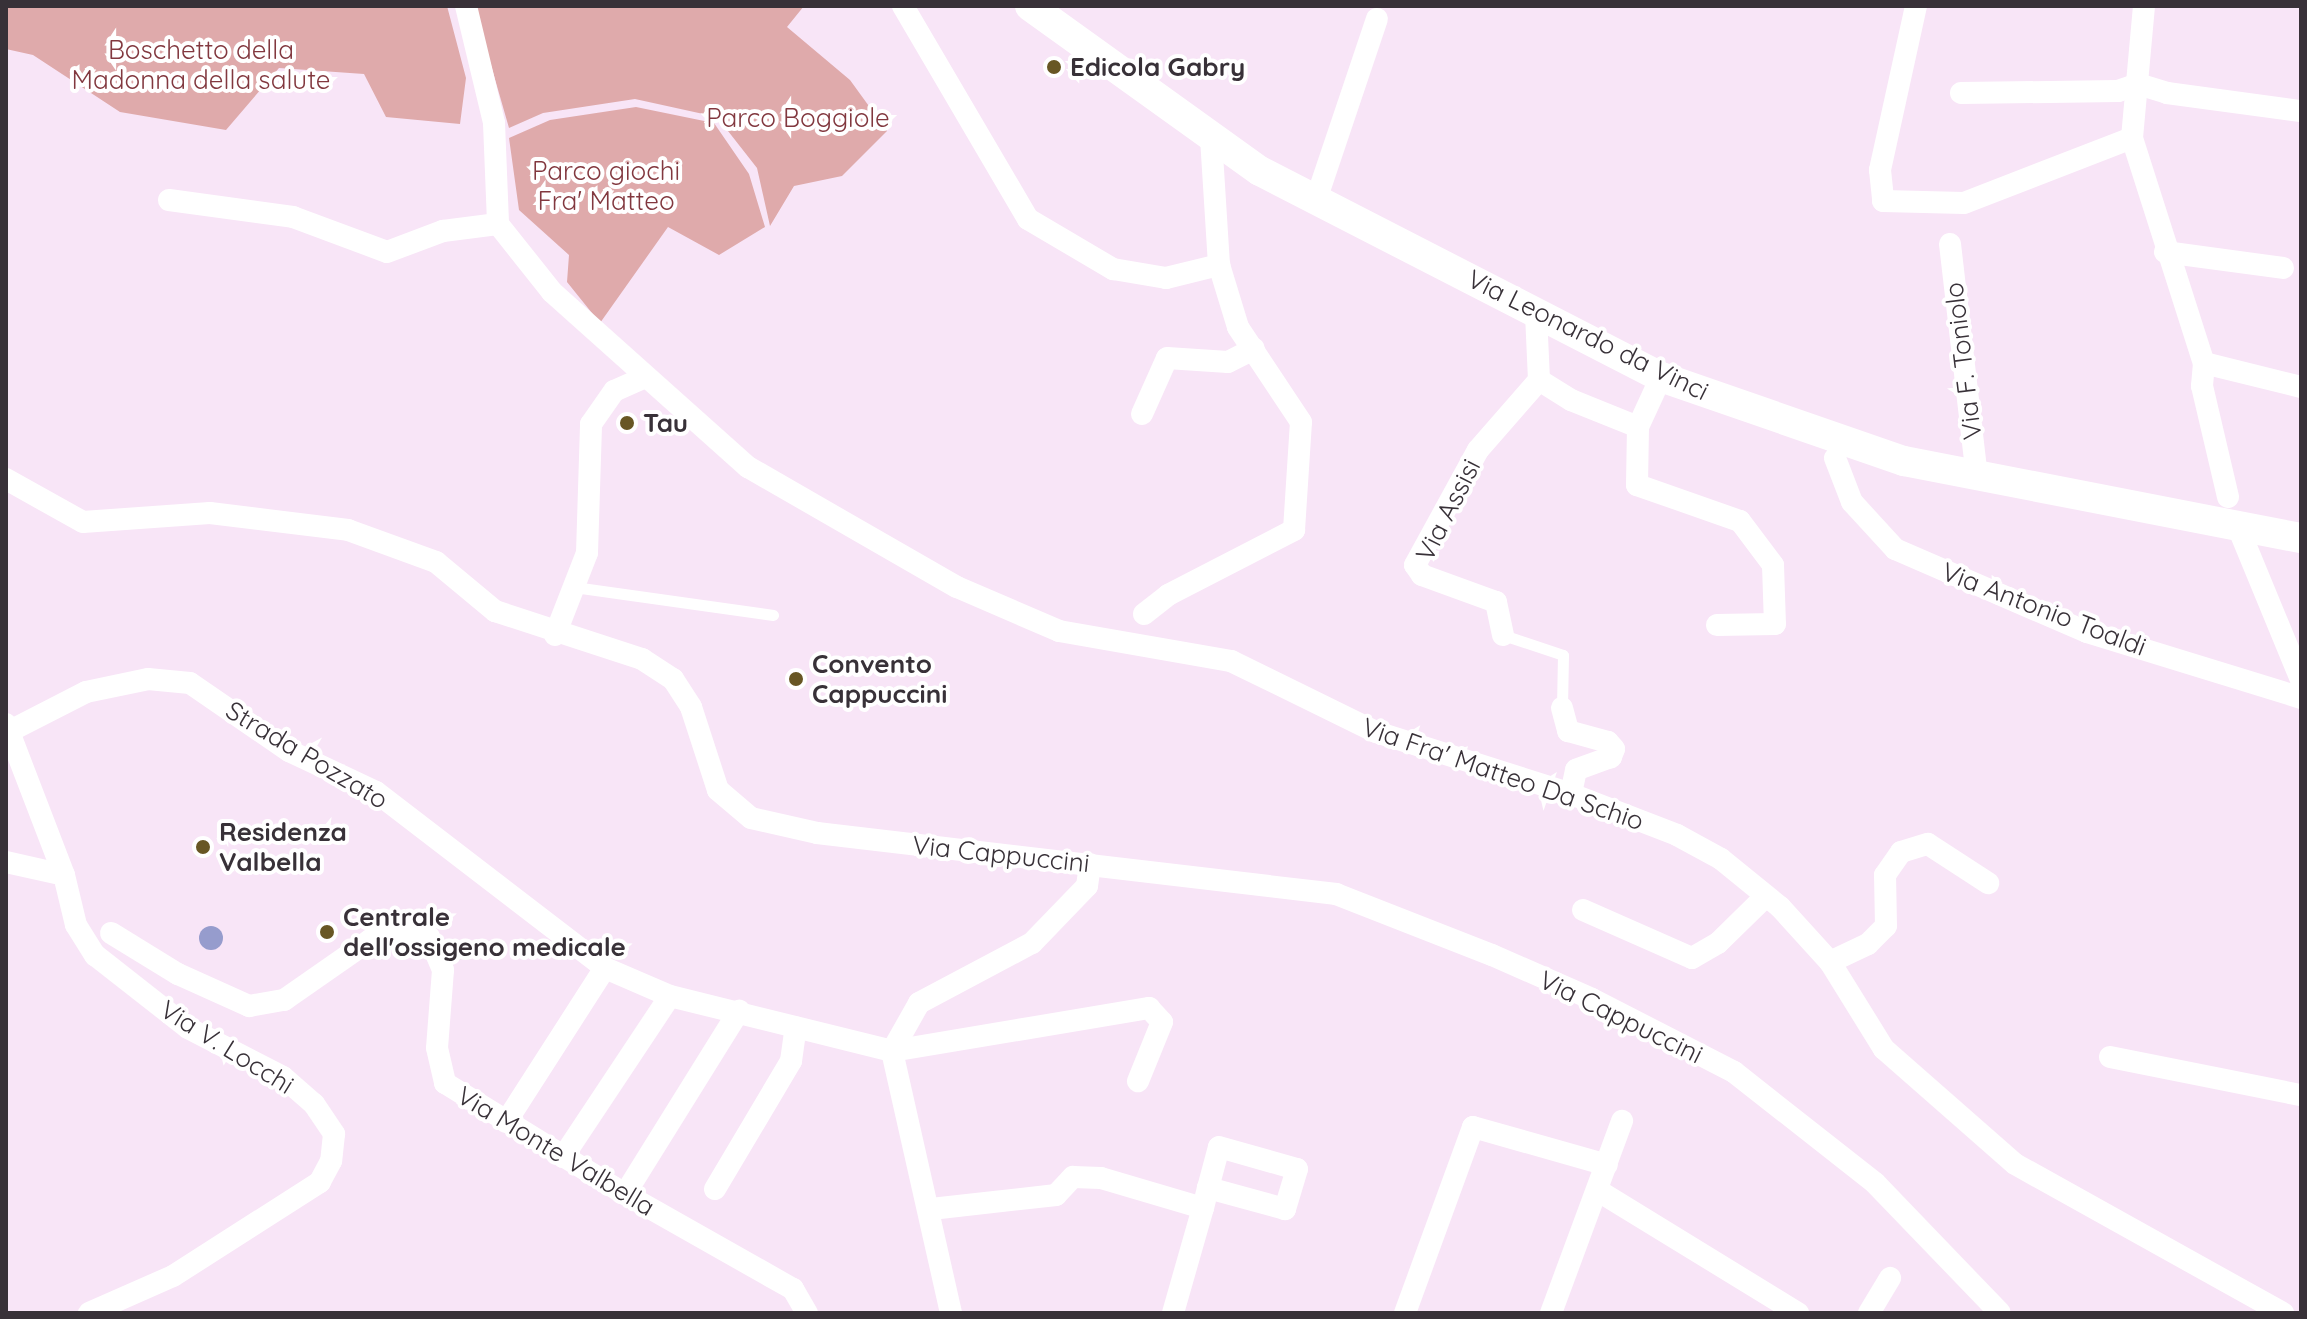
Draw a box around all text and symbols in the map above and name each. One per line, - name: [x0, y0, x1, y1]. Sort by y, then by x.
- park label: Boschetto della Madonna della salute: [71, 34, 331, 96]
- place label: Edicola Gabry: [1070, 51, 1245, 83]
- marker: Edicola Gabry: [1045, 58, 1063, 76]
- park label: Parco Boggiole: [706, 102, 890, 134]
- park label: Parco giochi Fra' Matteo: [532, 155, 680, 216]
- street label: Via Leonardo da Vinci: [1462, 263, 1714, 407]
- street label: Via F. Toniolo: [1938, 281, 1988, 441]
- place label: Tau: [643, 407, 688, 439]
- marker: Tau: [618, 414, 636, 432]
- street label: Via Assisi: [1409, 454, 1487, 566]
- street label: Via Antonio Toaldi: [1937, 556, 2151, 662]
- place label: Convento Cappuccini: [812, 648, 947, 710]
- marker: Convento Cappuccini: [787, 670, 805, 688]
- street label: Strada Pozzato: [220, 694, 394, 816]
- street label: Via Fra' Matteo Da Schio: [1358, 711, 1648, 837]
- place label: Residenza Valbella: [219, 816, 347, 878]
- street label: Via Cappuccini: [911, 829, 1091, 879]
- marker: Residenza Valbella: [194, 838, 212, 856]
- place label: Centrale dell'ossigeno medicale: [343, 901, 626, 962]
- marker: Centrale dell'ossigeno medicale: [318, 923, 336, 941]
- street label: Via Cappuccini: [1534, 964, 1708, 1070]
- street label: Via V. Locchi: [154, 994, 300, 1100]
- street label: Via Monte Valbella: [451, 1080, 661, 1222]

